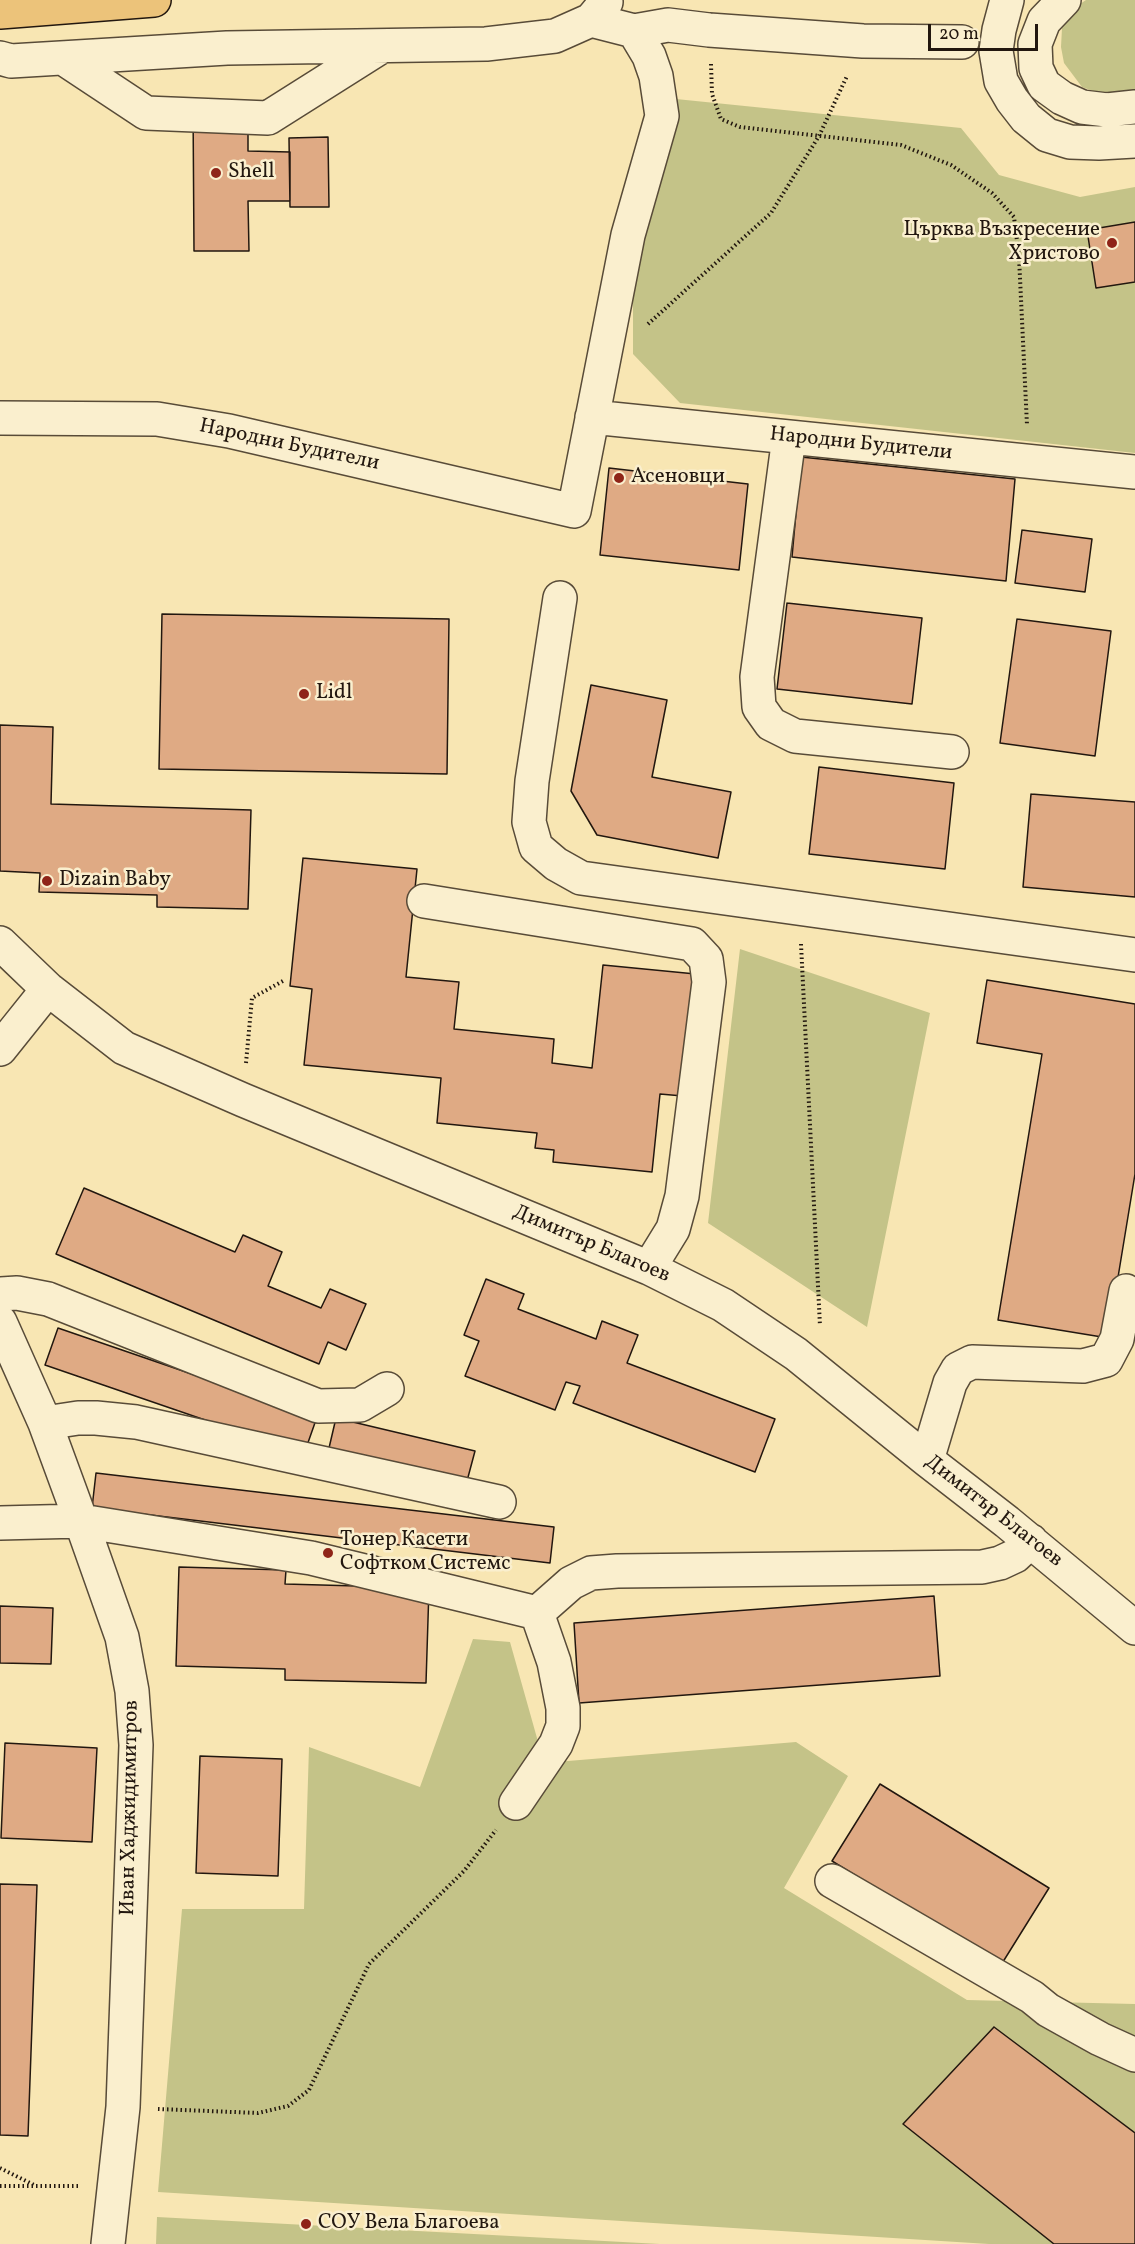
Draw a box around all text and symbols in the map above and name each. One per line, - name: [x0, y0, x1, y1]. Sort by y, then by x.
- scale bar: [931, 12, 1040, 50]
- text: 20 m: [939, 22, 979, 47]
- place label: Shell: [228, 160, 275, 186]
- marker: Shell: [209, 166, 223, 180]
- place label: Църква Възкресение Христово: [903, 218, 1100, 268]
- marker: Църква Възкресение Христово: [1105, 236, 1119, 250]
- street label: Народни Будители: [197, 415, 381, 477]
- street label: Народни Будители: [768, 423, 954, 467]
- place label: Асеновци: [631, 465, 725, 491]
- marker: Асеновци: [612, 471, 626, 485]
- place label: Lidl: [316, 681, 352, 707]
- marker: Lidl: [297, 687, 311, 701]
- place label: Dizain Baby: [59, 868, 171, 894]
- marker: Dizain Baby: [40, 874, 54, 888]
- street label: Димитър Благоев: [509, 1201, 673, 1289]
- street label: Димитър Благоев: [919, 1450, 1067, 1574]
- place label: Тонер Касети Софтком Системс: [340, 1528, 511, 1578]
- marker: Тонер Касети Софтком Системс: [321, 1546, 335, 1560]
- street label: Иван Хаджидимитров: [117, 1700, 145, 1916]
- place label: СОУ Вела Благоева: [318, 2211, 500, 2237]
- marker: СОУ Вела Благоева: [299, 2217, 313, 2231]

